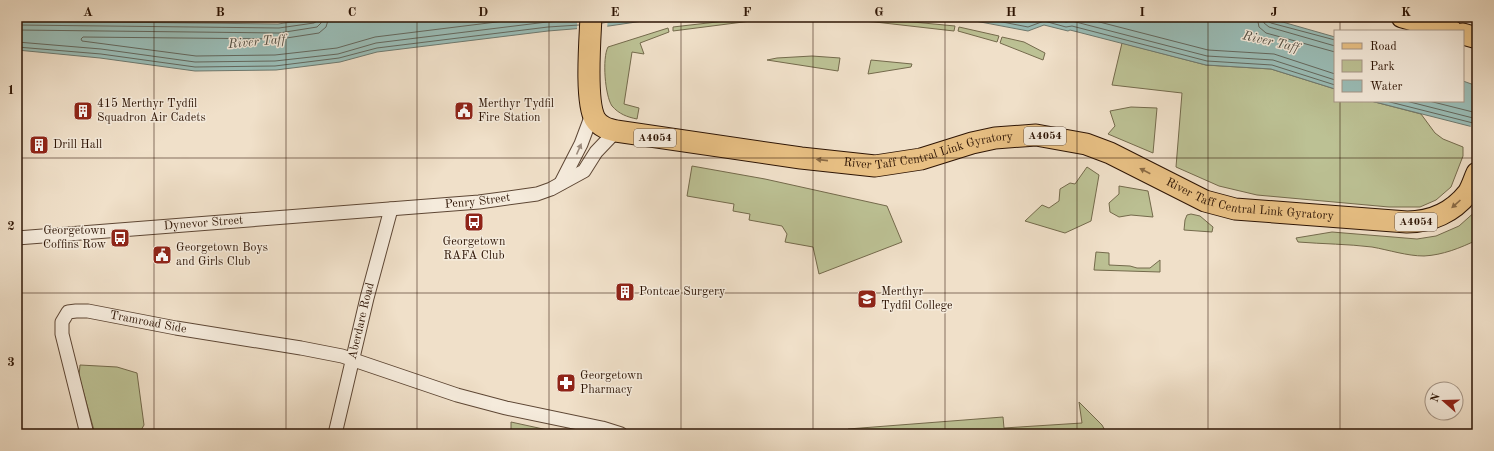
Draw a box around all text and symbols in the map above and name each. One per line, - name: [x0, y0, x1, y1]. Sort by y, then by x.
- text: A: [83, 6, 93, 19]
- text: B: [215, 6, 225, 19]
- text: C: [348, 6, 356, 19]
- text: D: [478, 6, 488, 19]
- text: E: [611, 6, 620, 19]
- text: F: [743, 6, 752, 19]
- text: G: [874, 6, 884, 19]
- text: H: [1006, 6, 1017, 19]
- text: I: [1139, 6, 1145, 19]
- text: J: [1270, 6, 1278, 19]
- text: K: [1401, 6, 1411, 19]
- water label: River Taff: [1240, 29, 1303, 55]
- legend: [1334, 30, 1464, 102]
- water label: River Taff: [227, 33, 289, 51]
- text: Road: [1370, 41, 1397, 53]
- text: Park: [1370, 61, 1395, 73]
- text: Water: [1370, 81, 1403, 93]
- text: 1: [7, 84, 15, 97]
- place label: 415 Merthyr Tydfil Squadron Air Cadets: [97, 97, 206, 124]
- place label: Merthyr Tydfil Fire Station: [478, 98, 554, 124]
- building icon: 415 Merthyr Tydfil Squadron Air Cadets: [72, 100, 94, 122]
- public building icon: Merthyr Tydfil Fire Station: [453, 100, 475, 122]
- road number: A4054: [1024, 127, 1066, 145]
- road number: A4054: [634, 129, 676, 147]
- street label: River Taff Central Link Gyratory: [843, 131, 1014, 172]
- building icon: Drill Hall: [28, 134, 50, 156]
- place label: Drill Hall: [53, 139, 102, 151]
- one-way arrow: [576, 143, 582, 154]
- one-way arrow: [816, 157, 828, 164]
- one-way arrow: [1139, 168, 1151, 174]
- street label: River Taff Central Link Gyratory: [1164, 176, 1335, 222]
- street label: Penry Street: [444, 192, 511, 211]
- one-way arrow: [1451, 200, 1461, 209]
- bus stop icon: Georgetown RAFA Club: [463, 211, 485, 233]
- road number: A4054: [1395, 213, 1437, 231]
- street label: Dynevor Street: [163, 214, 244, 233]
- text: 2: [7, 220, 15, 233]
- place label: Georgetown Coffins Row: [43, 225, 107, 251]
- bus stop icon: Georgetown Coffins Row: [109, 227, 131, 249]
- place label: Georgetown RAFA Club: [443, 236, 506, 262]
- place label: Georgetown Boys and Girls Club: [176, 242, 268, 268]
- public building icon: Georgetown Boys and Girls Club: [151, 244, 173, 266]
- street label: Aberdare Road: [347, 281, 377, 361]
- building icon: Pontcae Surgery: [614, 281, 636, 303]
- place label: Pontcae Surgery: [639, 286, 726, 298]
- place label: Merthyr Tydfil College: [881, 286, 953, 312]
- school or university icon: Merthyr Tydfil College: [856, 288, 878, 310]
- street label: Tramroad Side: [109, 309, 188, 336]
- text: 3: [7, 356, 15, 369]
- place label: Georgetown Pharmacy: [580, 370, 643, 396]
- pharmacy icon: Georgetown Pharmacy: [555, 372, 577, 394]
- north arrow: [1424, 381, 1464, 421]
- text: N: [1429, 392, 1443, 404]

